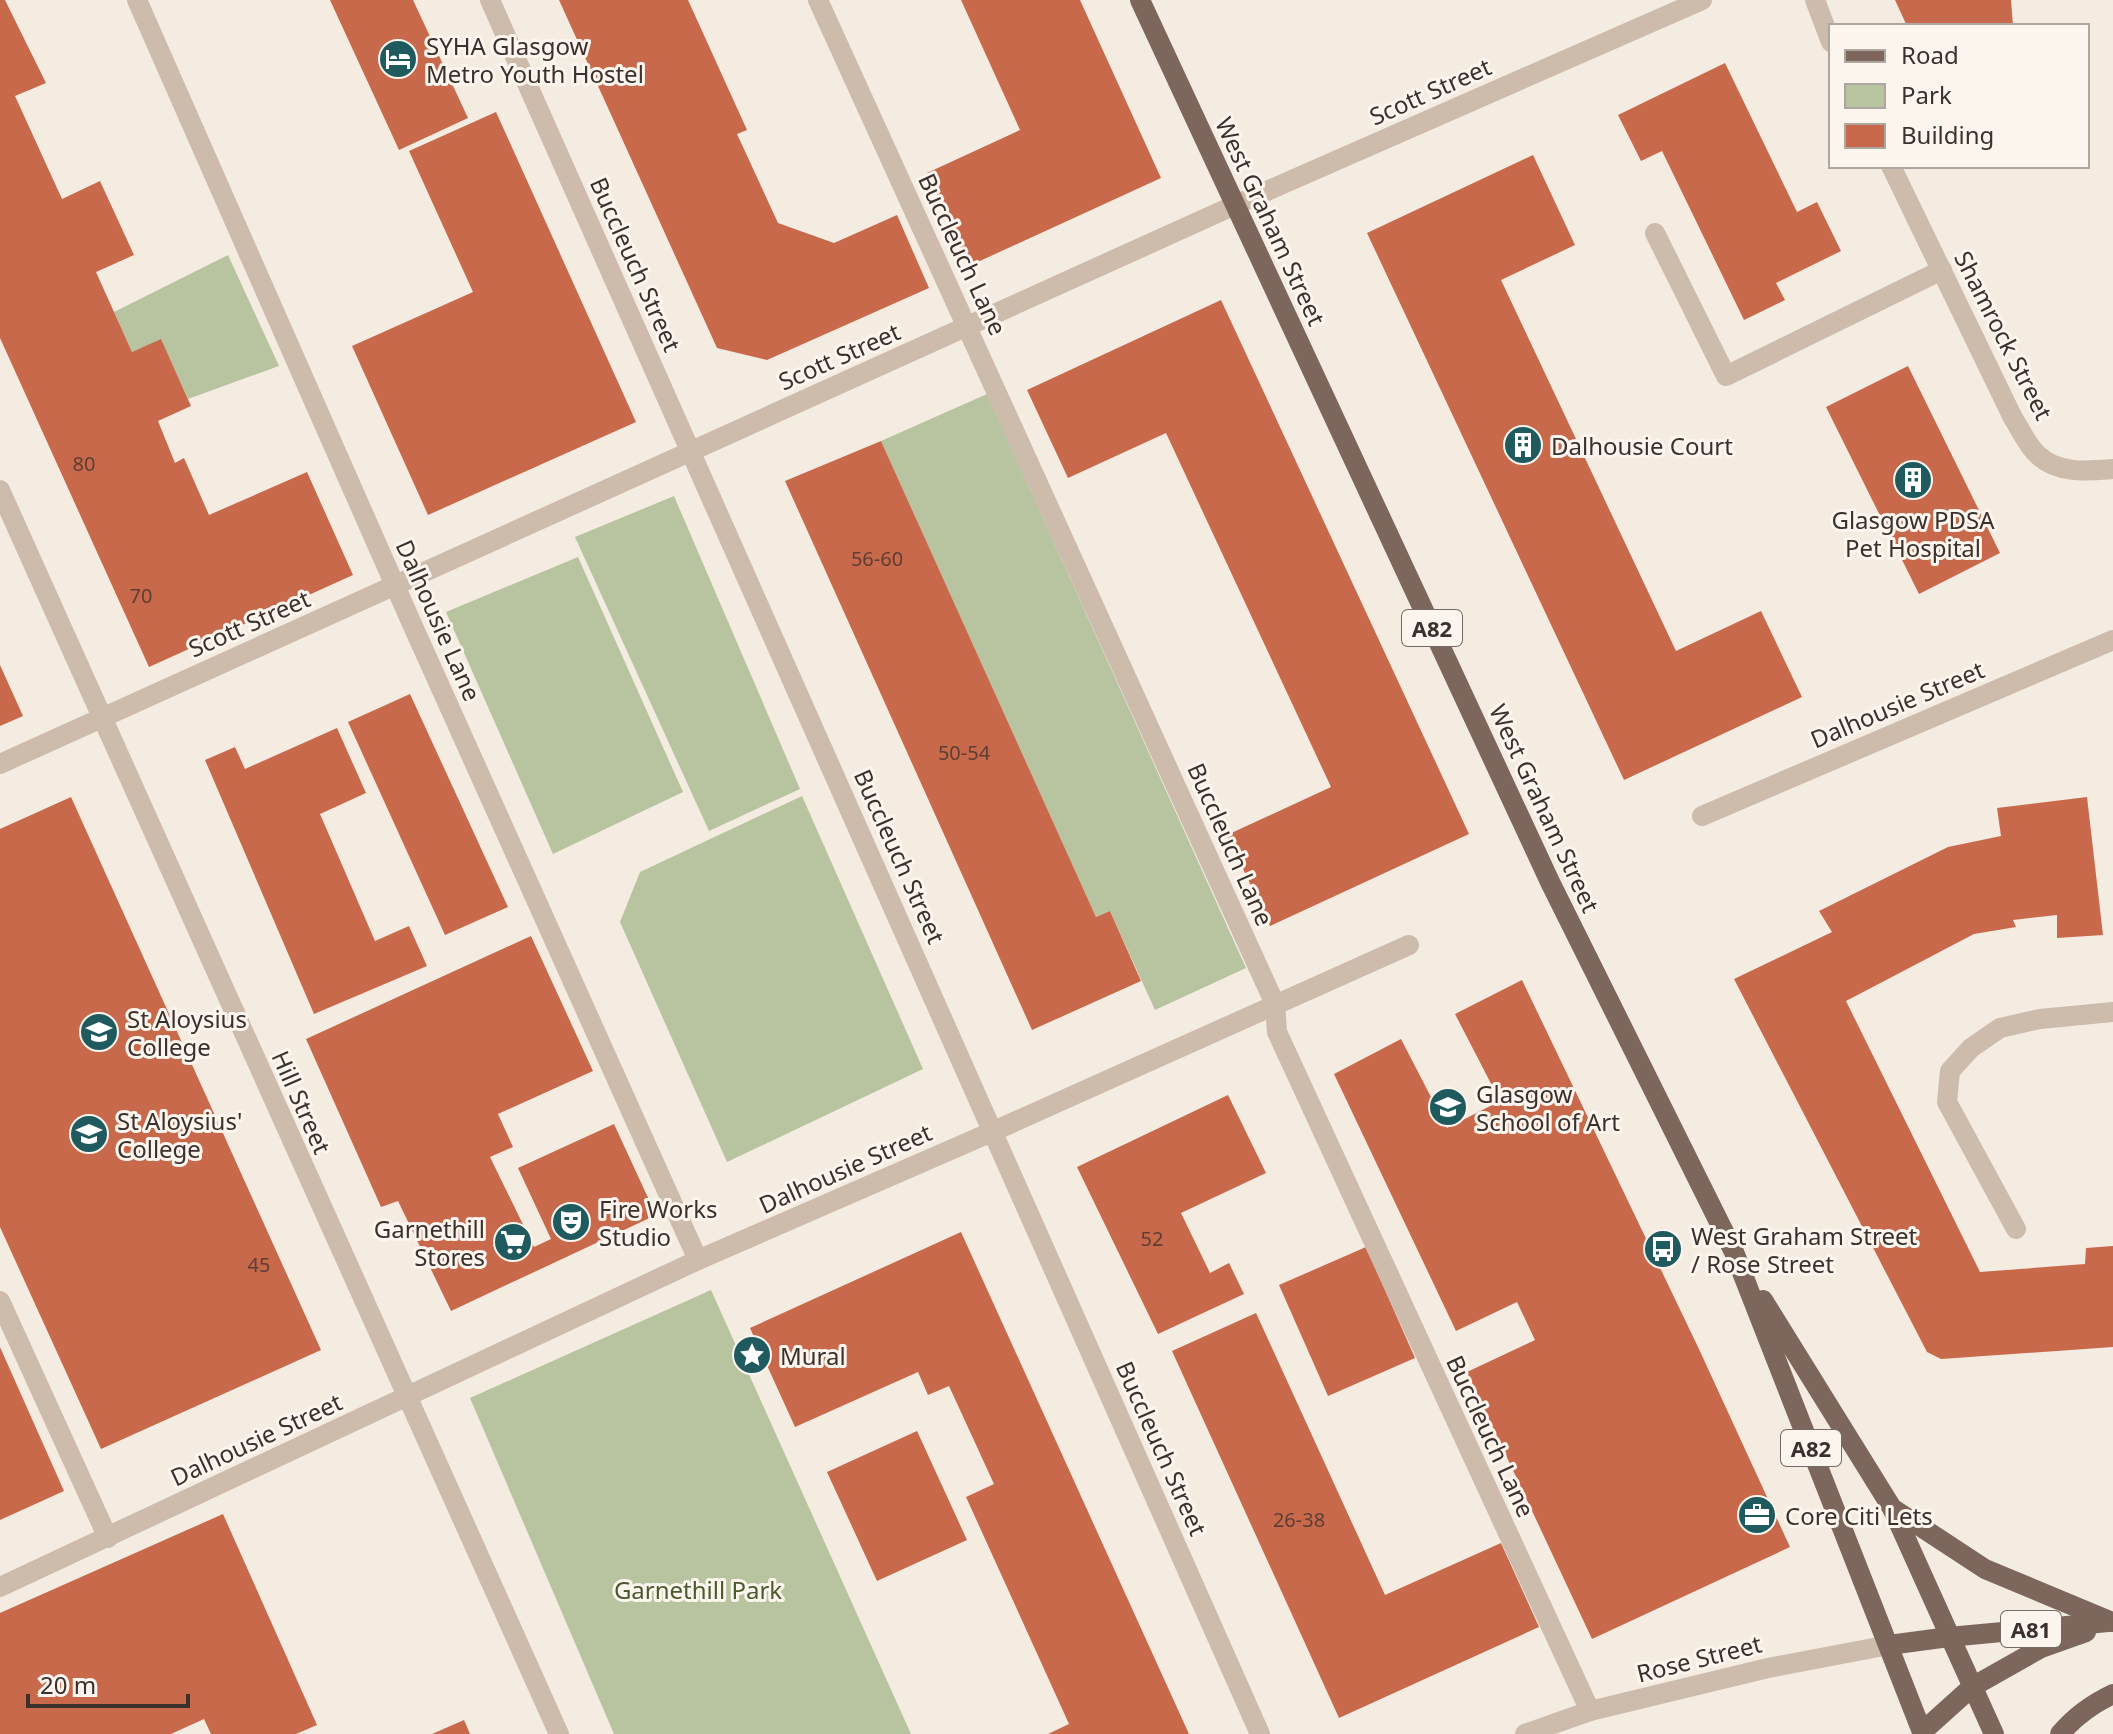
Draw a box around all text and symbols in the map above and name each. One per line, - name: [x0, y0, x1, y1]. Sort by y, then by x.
- legend: [1829, 24, 2089, 168]
- place label: SYHA Glasgow Metro Youth Hostel: [426, 29, 644, 90]
- hotel icon: SYHA Glasgow Metro Youth Hostel: [377, 38, 419, 80]
- text: Road: [1901, 38, 1959, 71]
- street label: Scott Street: [1364, 49, 1496, 132]
- text: Park: [1901, 78, 1952, 111]
- street label: West Graham Street: [1208, 112, 1334, 331]
- text: Building: [1901, 118, 1994, 151]
- street label: Buccleuch Lane: [911, 168, 1015, 340]
- street label: Buccleuch Street: [583, 172, 689, 357]
- street label: Shamrock Street: [1947, 245, 2061, 425]
- street label: Scott Street: [773, 314, 905, 397]
- building icon: Dalhousie Court: [1502, 424, 1544, 466]
- place label: Dalhousie Court: [1551, 429, 1733, 462]
- house number: 80: [73, 450, 95, 477]
- building icon: Glasgow PDSA Pet Hospital: [1892, 459, 1934, 501]
- place label: Glasgow PDSA Pet Hospital: [1831, 503, 1995, 564]
- street label: Dalhousie Lane: [389, 534, 489, 706]
- house number: 56-60: [851, 545, 903, 572]
- street label: Scott Street: [183, 581, 315, 664]
- house number: 70: [130, 582, 152, 609]
- road number: A82: [1402, 610, 1462, 646]
- street label: Dalhousie Street: [1805, 652, 1989, 755]
- street label: West Graham Street: [1482, 699, 1608, 918]
- house number: 50-54: [938, 739, 991, 766]
- street label: Buccleuch Lane: [1180, 757, 1282, 931]
- street label: Buccleuch Street: [847, 764, 953, 949]
- place label: St Aloysius College: [127, 1002, 247, 1063]
- school or university icon: St Aloysius College: [78, 1011, 120, 1053]
- street label: Hill Street: [265, 1045, 340, 1159]
- place label: Glasgow School of Art: [1476, 1077, 1620, 1138]
- school or university icon: Glasgow School of Art: [1427, 1086, 1469, 1128]
- place label: St Aloysius' College: [117, 1104, 242, 1165]
- school or university icon: St Aloysius' College: [68, 1113, 110, 1155]
- street label: Dalhousie Street: [753, 1115, 937, 1221]
- place label: Fire Works Studio: [599, 1192, 717, 1253]
- theatre icon: Fire Works Studio: [550, 1201, 592, 1243]
- place label: Garnethill Stores: [374, 1212, 485, 1273]
- place label: West Graham Street / Rose Street: [1691, 1219, 1917, 1280]
- supermarket icon: Garnethill Stores: [492, 1221, 534, 1263]
- house number: 52: [1141, 1225, 1163, 1252]
- bus stop icon: West Graham Street / Rose Street: [1642, 1228, 1684, 1270]
- house number: 45: [248, 1251, 270, 1278]
- place icon: Mural: [731, 1334, 773, 1376]
- place label: Mural: [780, 1339, 846, 1372]
- street label: Buccleuch Lane: [1439, 1350, 1543, 1522]
- street label: Buccleuch Street: [1109, 1356, 1215, 1541]
- street label: Dalhousie Street: [165, 1385, 347, 1493]
- road number: A82: [1781, 1430, 1841, 1466]
- office icon: Core Citi Lets: [1736, 1494, 1778, 1536]
- place label: Core Citi Lets: [1785, 1499, 1933, 1532]
- house number: 26-38: [1273, 1506, 1325, 1533]
- park label: Garnethill Park: [614, 1573, 782, 1606]
- road number: A81: [2001, 1611, 2061, 1647]
- street label: Rose Street: [1633, 1626, 1765, 1689]
- scale bar: [28, 1658, 188, 1708]
- text: 20 m: [40, 1668, 96, 1701]

